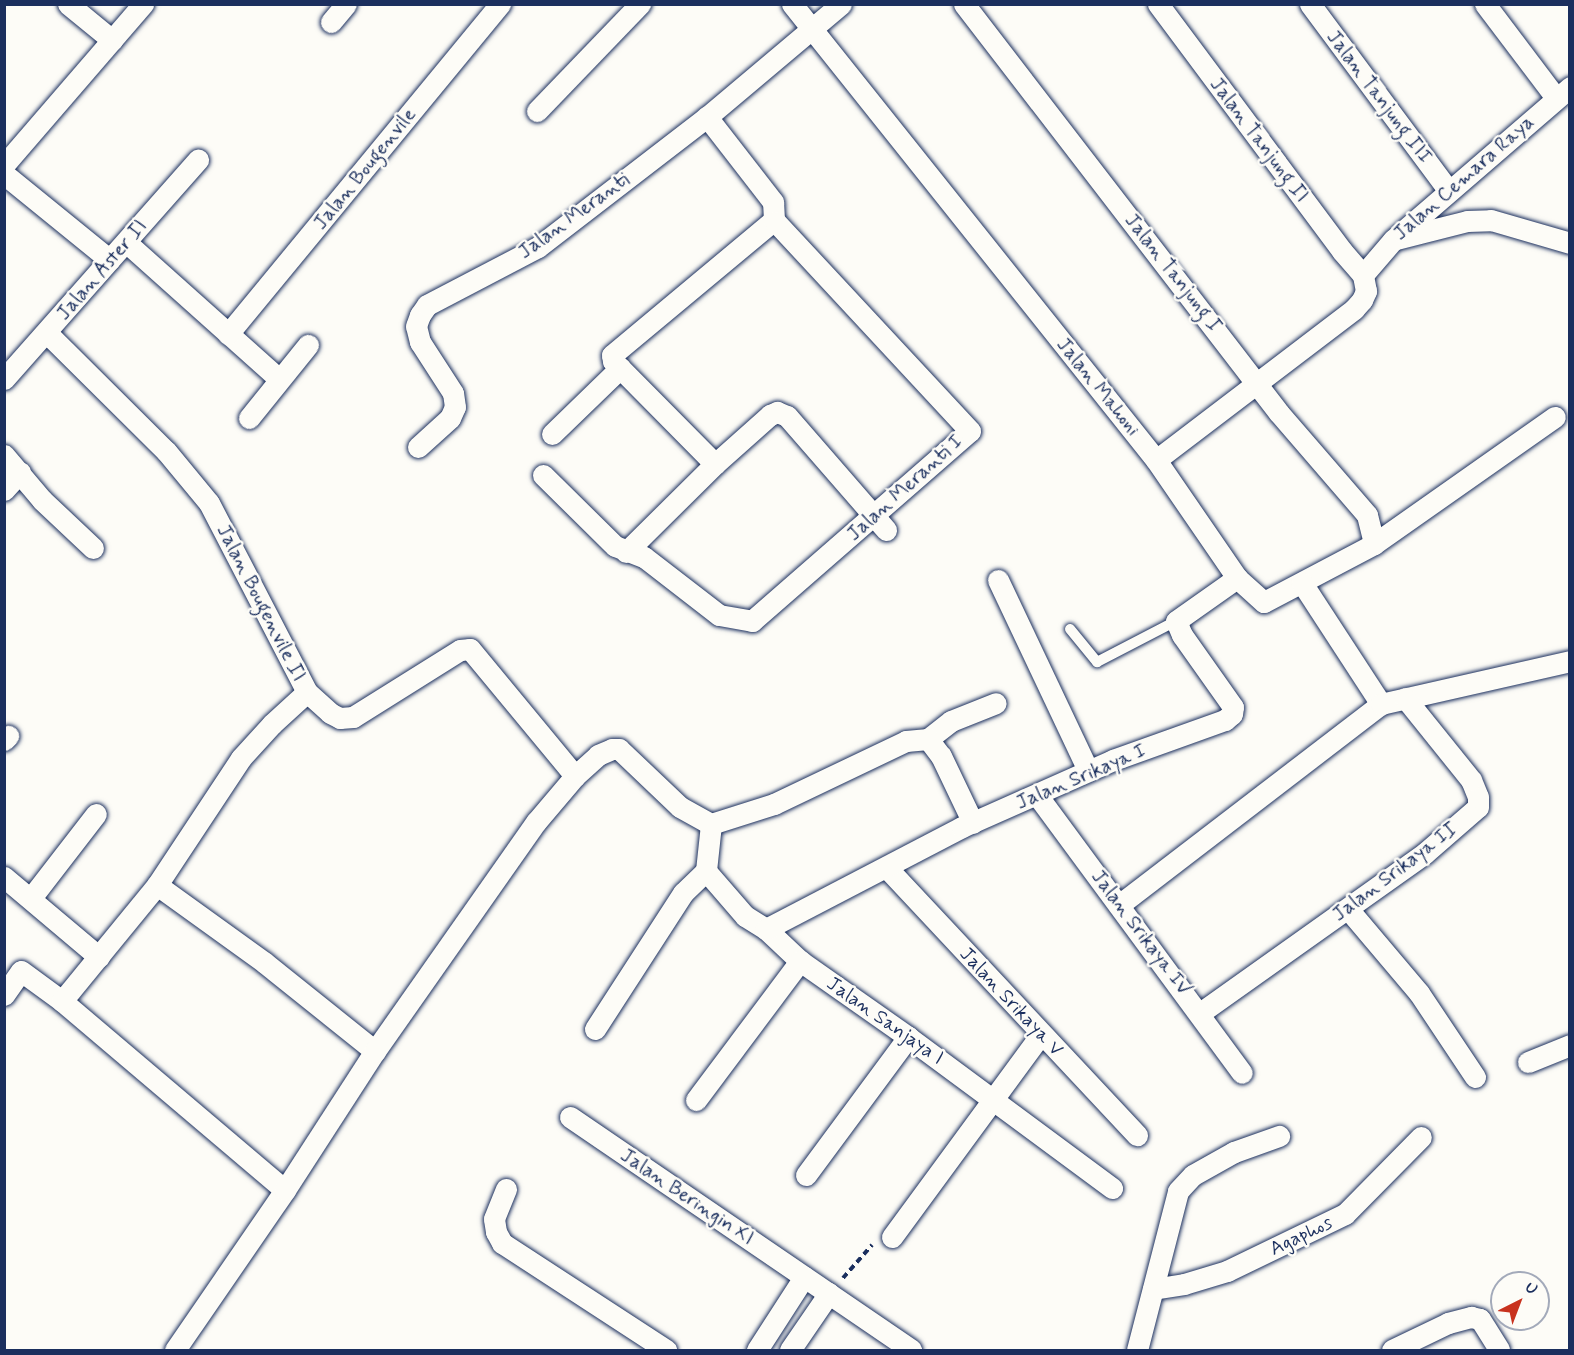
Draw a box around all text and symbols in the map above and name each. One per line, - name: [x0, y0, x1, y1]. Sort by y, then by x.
- street label: Jalan Tanjung III: [1323, 28, 1435, 166]
- street label: Jalan Tanjung II: [1205, 74, 1313, 206]
- street label: Jalan Bougenvile: [309, 104, 421, 234]
- street label: Jalan Cemara Raya: [1389, 110, 1539, 246]
- street label: Jalan Meranti: [514, 168, 634, 264]
- street label: Jalan Tanjung I: [1122, 212, 1224, 334]
- street label: Jalan Aster II: [50, 213, 154, 327]
- street label: Jalan Mahoni: [1052, 334, 1144, 440]
- street label: Jalan Meranti I: [843, 430, 967, 546]
- street label: Jalan Bougenvile II: [210, 519, 312, 687]
- street label: Jalan Srikaya I: [1013, 739, 1149, 815]
- street label: Jalan Srikaya II: [1328, 817, 1462, 927]
- street label: Jalan Srikaya IV: [1086, 865, 1196, 1001]
- street label: Jalan Srikaya V: [954, 942, 1068, 1062]
- street label: Jalan Sanjaya I: [820, 970, 950, 1072]
- street label: Jalan Beringin XI: [613, 1142, 761, 1252]
- street label: Agaphos: [1266, 1211, 1336, 1261]
- north arrow: [1490, 1271, 1550, 1331]
- text: U: [1520, 1277, 1542, 1300]

